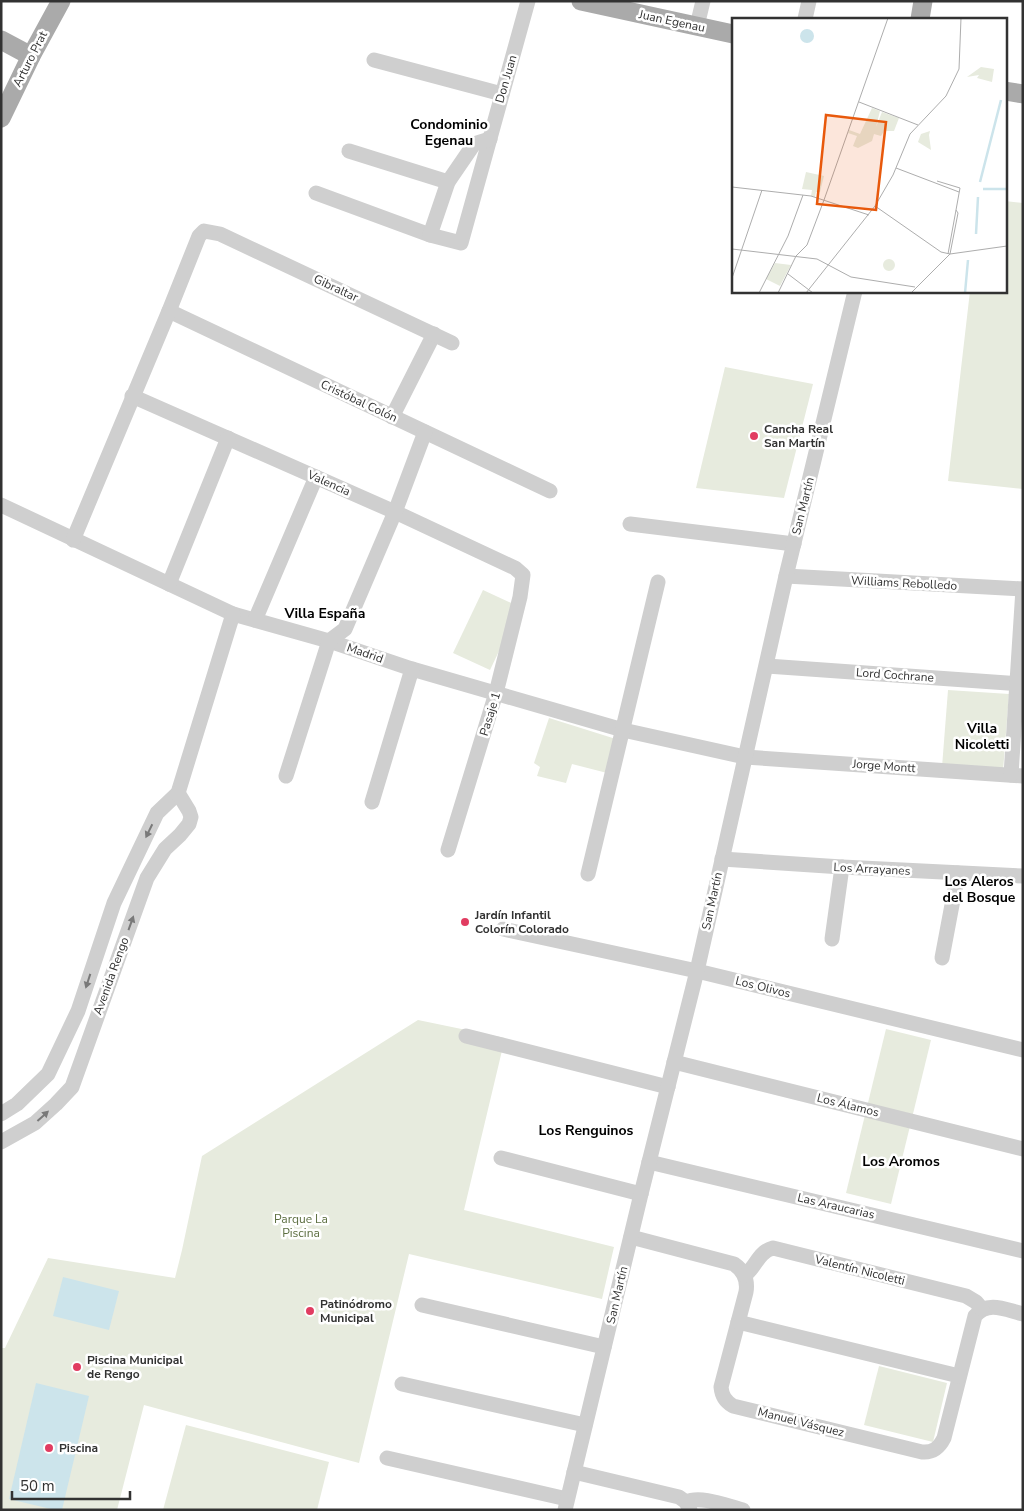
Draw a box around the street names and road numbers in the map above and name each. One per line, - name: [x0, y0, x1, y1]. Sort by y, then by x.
- street label: Juan Egenau: [637, 6, 707, 36]
- street label: Arturo Prat: [9, 28, 51, 90]
- street label: Don Juan: [492, 53, 520, 105]
- street label: Gibraltar: [311, 271, 361, 306]
- street label: Cristóbal Colón: [318, 376, 400, 426]
- street label: Valencia: [304, 466, 353, 500]
- street label: San Martín: [788, 476, 818, 536]
- street label: Williams Rebolledo: [850, 572, 958, 594]
- street label: Madrid: [345, 639, 385, 667]
- street label: Lord Cochrane: [856, 664, 934, 686]
- street label: Pasaje 1: [476, 690, 504, 738]
- street label: Jorge Montt: [851, 756, 917, 776]
- street label: Los Arrayanes: [833, 859, 911, 879]
- street label: San Martín: [698, 871, 726, 931]
- street label: Avenida Rengo: [90, 935, 133, 1017]
- street label: Los Olivos: [734, 972, 792, 1002]
- street label: Los Álamos: [815, 1090, 881, 1120]
- street label: Las Araucarias: [796, 1189, 876, 1223]
- street label: Valentín Nicoletti: [812, 1251, 907, 1289]
- street label: San Martín: [603, 1265, 631, 1325]
- street label: Manuel Vásquez: [756, 1404, 846, 1441]

